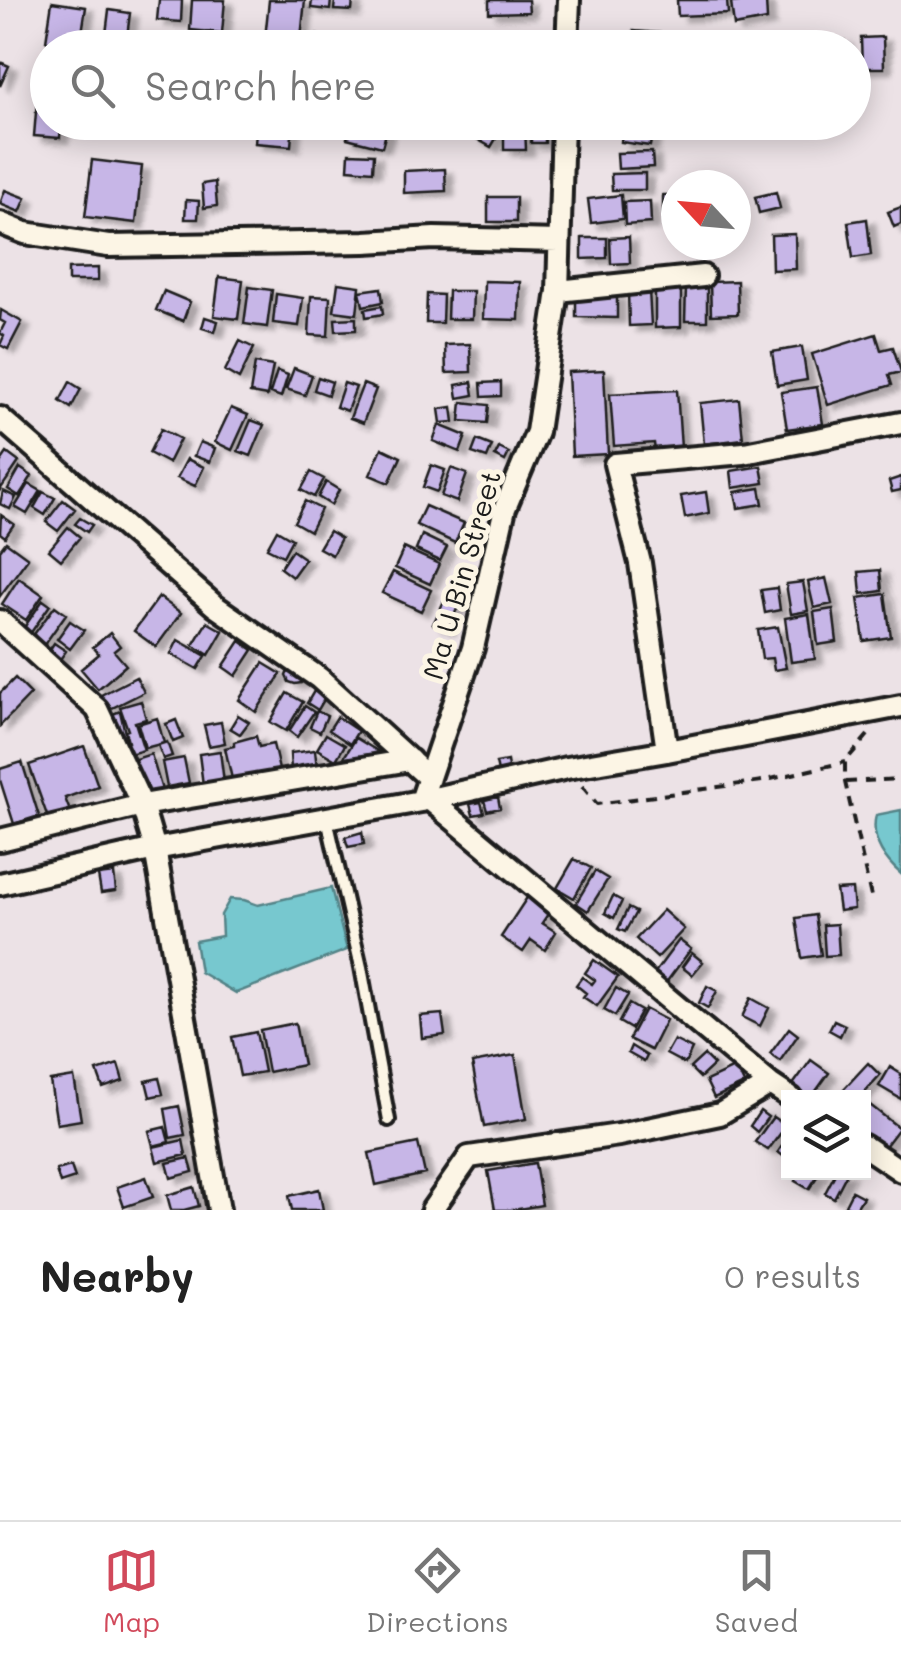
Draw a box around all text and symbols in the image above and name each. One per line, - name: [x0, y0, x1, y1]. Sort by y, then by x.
- search box: [30, 30, 871, 140]
- icon: search: [65, 58, 120, 113]
- text: Search here: [145, 60, 376, 110]
- north arrow: [661, 170, 751, 260]
- street label: Ma U Bin Street: [414, 466, 508, 683]
- map controls: [781, 1090, 871, 1180]
- button: layers: [781, 1090, 871, 1180]
- text: Nearby: [40, 1248, 194, 1303]
- text: 0 results: [724, 1254, 861, 1296]
- tab: Map: [103, 1543, 160, 1639]
- tab: Directions: [366, 1543, 509, 1639]
- tab: Saved: [715, 1543, 798, 1639]

